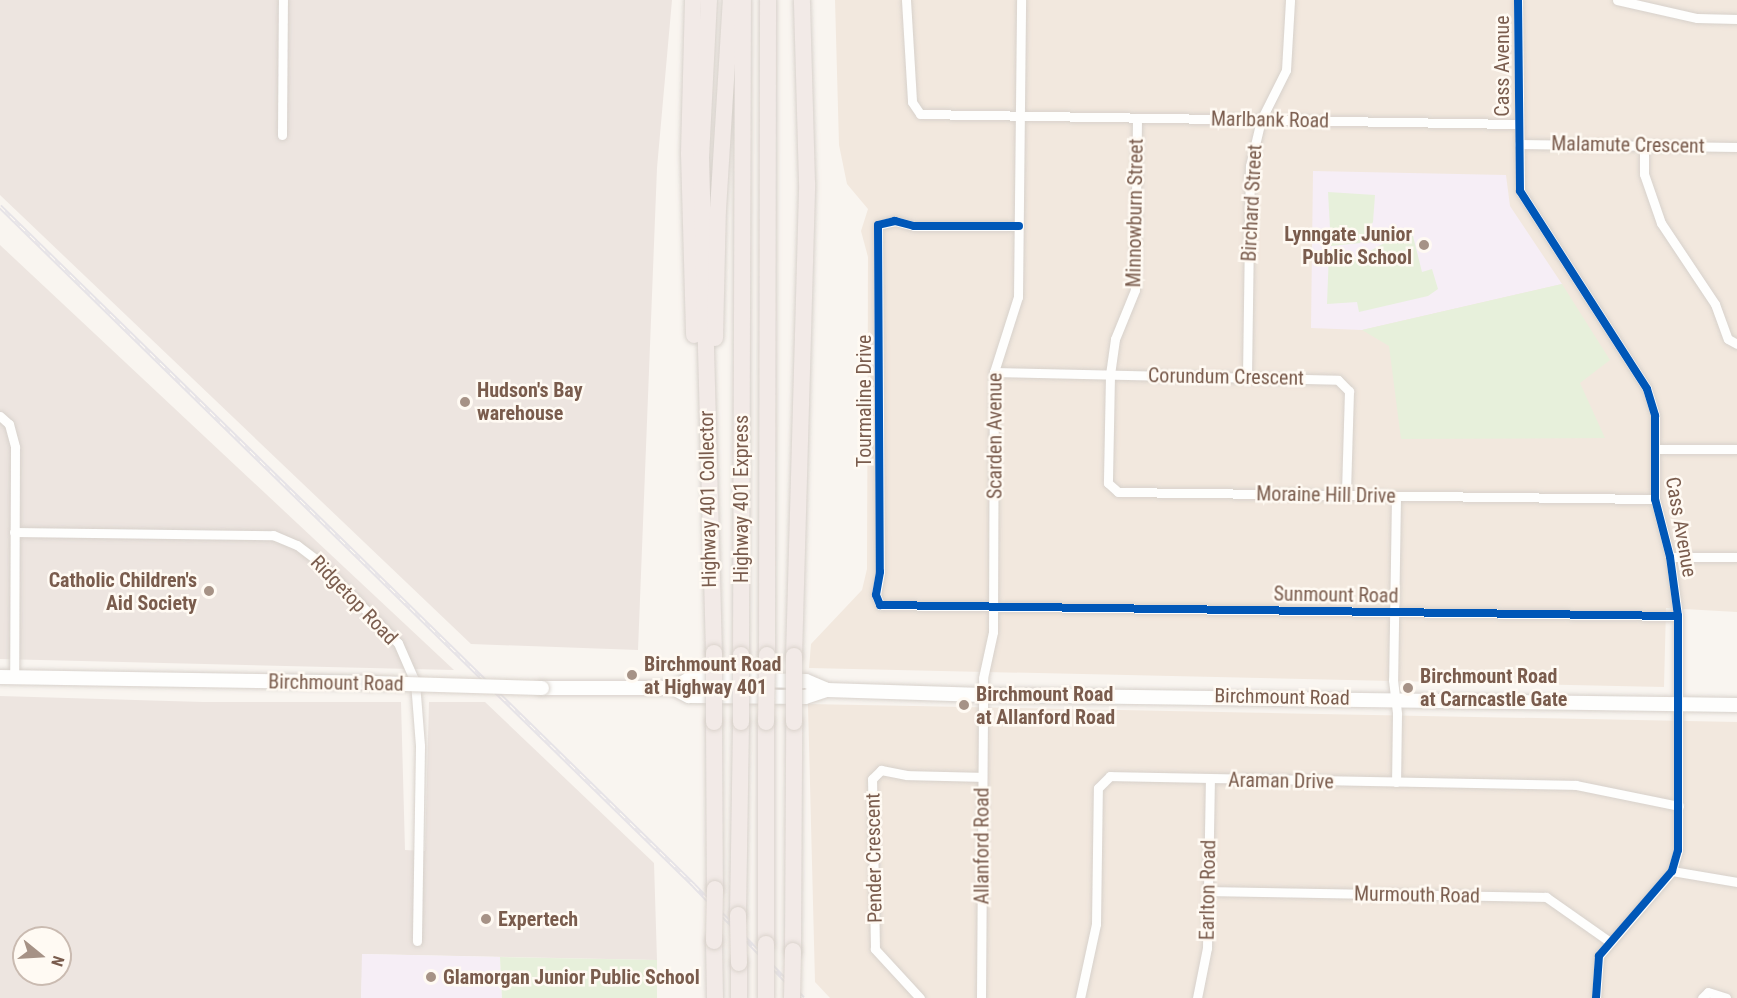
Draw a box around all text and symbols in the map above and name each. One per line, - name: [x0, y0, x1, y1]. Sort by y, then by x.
- street label: Cass Avenue: [1490, 15, 1514, 117]
- street label: Marlbank Road: [1211, 107, 1329, 133]
- street label: Malamute Crescent: [1551, 132, 1705, 158]
- street label: Minnowburn Street: [1122, 138, 1148, 288]
- street label: Birchard Street: [1237, 144, 1267, 262]
- place label: Lynngate Junior Public School: [1284, 222, 1412, 269]
- marker: Lynngate Junior Public School: [1417, 238, 1431, 252]
- street label: Tourmaline Drive: [852, 335, 876, 467]
- street label: Corundum Crescent: [1148, 364, 1304, 390]
- street label: Scarden Avenue: [983, 373, 1007, 499]
- place label: Hudson's Bay warehouse: [477, 378, 583, 425]
- marker: Hudson's Bay warehouse: [458, 395, 472, 409]
- street label: Highway 401 Collector: [694, 410, 722, 588]
- street label: Highway 401 Express: [729, 415, 753, 583]
- street label: Cass Avenue: [1660, 475, 1702, 579]
- street label: Moraine Hill Drive: [1256, 482, 1396, 508]
- street label: Ridgetop Road: [306, 550, 402, 650]
- place label: Catholic Children's Aid Society: [49, 568, 197, 615]
- street label: Sunmount Road: [1273, 582, 1399, 608]
- marker: Catholic Children's Aid Society: [202, 584, 216, 598]
- place label: Birchmount Road at Highway 401: [644, 652, 781, 699]
- place label: Birchmount Road at Carncastle Gate: [1420, 664, 1567, 711]
- marker: Birchmount Road at Highway 401: [625, 668, 639, 682]
- street label: Birchmount Road: [268, 670, 404, 696]
- marker: Birchmount Road at Carncastle Gate: [1401, 681, 1415, 695]
- place label: Birchmount Road at Allanford Road: [976, 682, 1115, 729]
- street label: Birchmount Road: [1214, 684, 1350, 710]
- marker: Birchmount Road at Allanford Road: [957, 698, 971, 712]
- street label: Araman Drive: [1228, 768, 1334, 794]
- street label: Allanford Road: [970, 788, 994, 904]
- street label: Pender Crescent: [861, 793, 887, 923]
- street label: Earlton Road: [1195, 840, 1221, 940]
- street label: Murmouth Road: [1354, 882, 1480, 908]
- place label: Expertech: [498, 907, 578, 931]
- marker: Expertech: [479, 912, 493, 926]
- north arrow: [12, 926, 72, 986]
- text: N: [47, 953, 68, 969]
- place label: Glamorgan Junior Public School: [443, 965, 700, 989]
- marker: Glamorgan Junior Public School: [424, 970, 438, 984]

